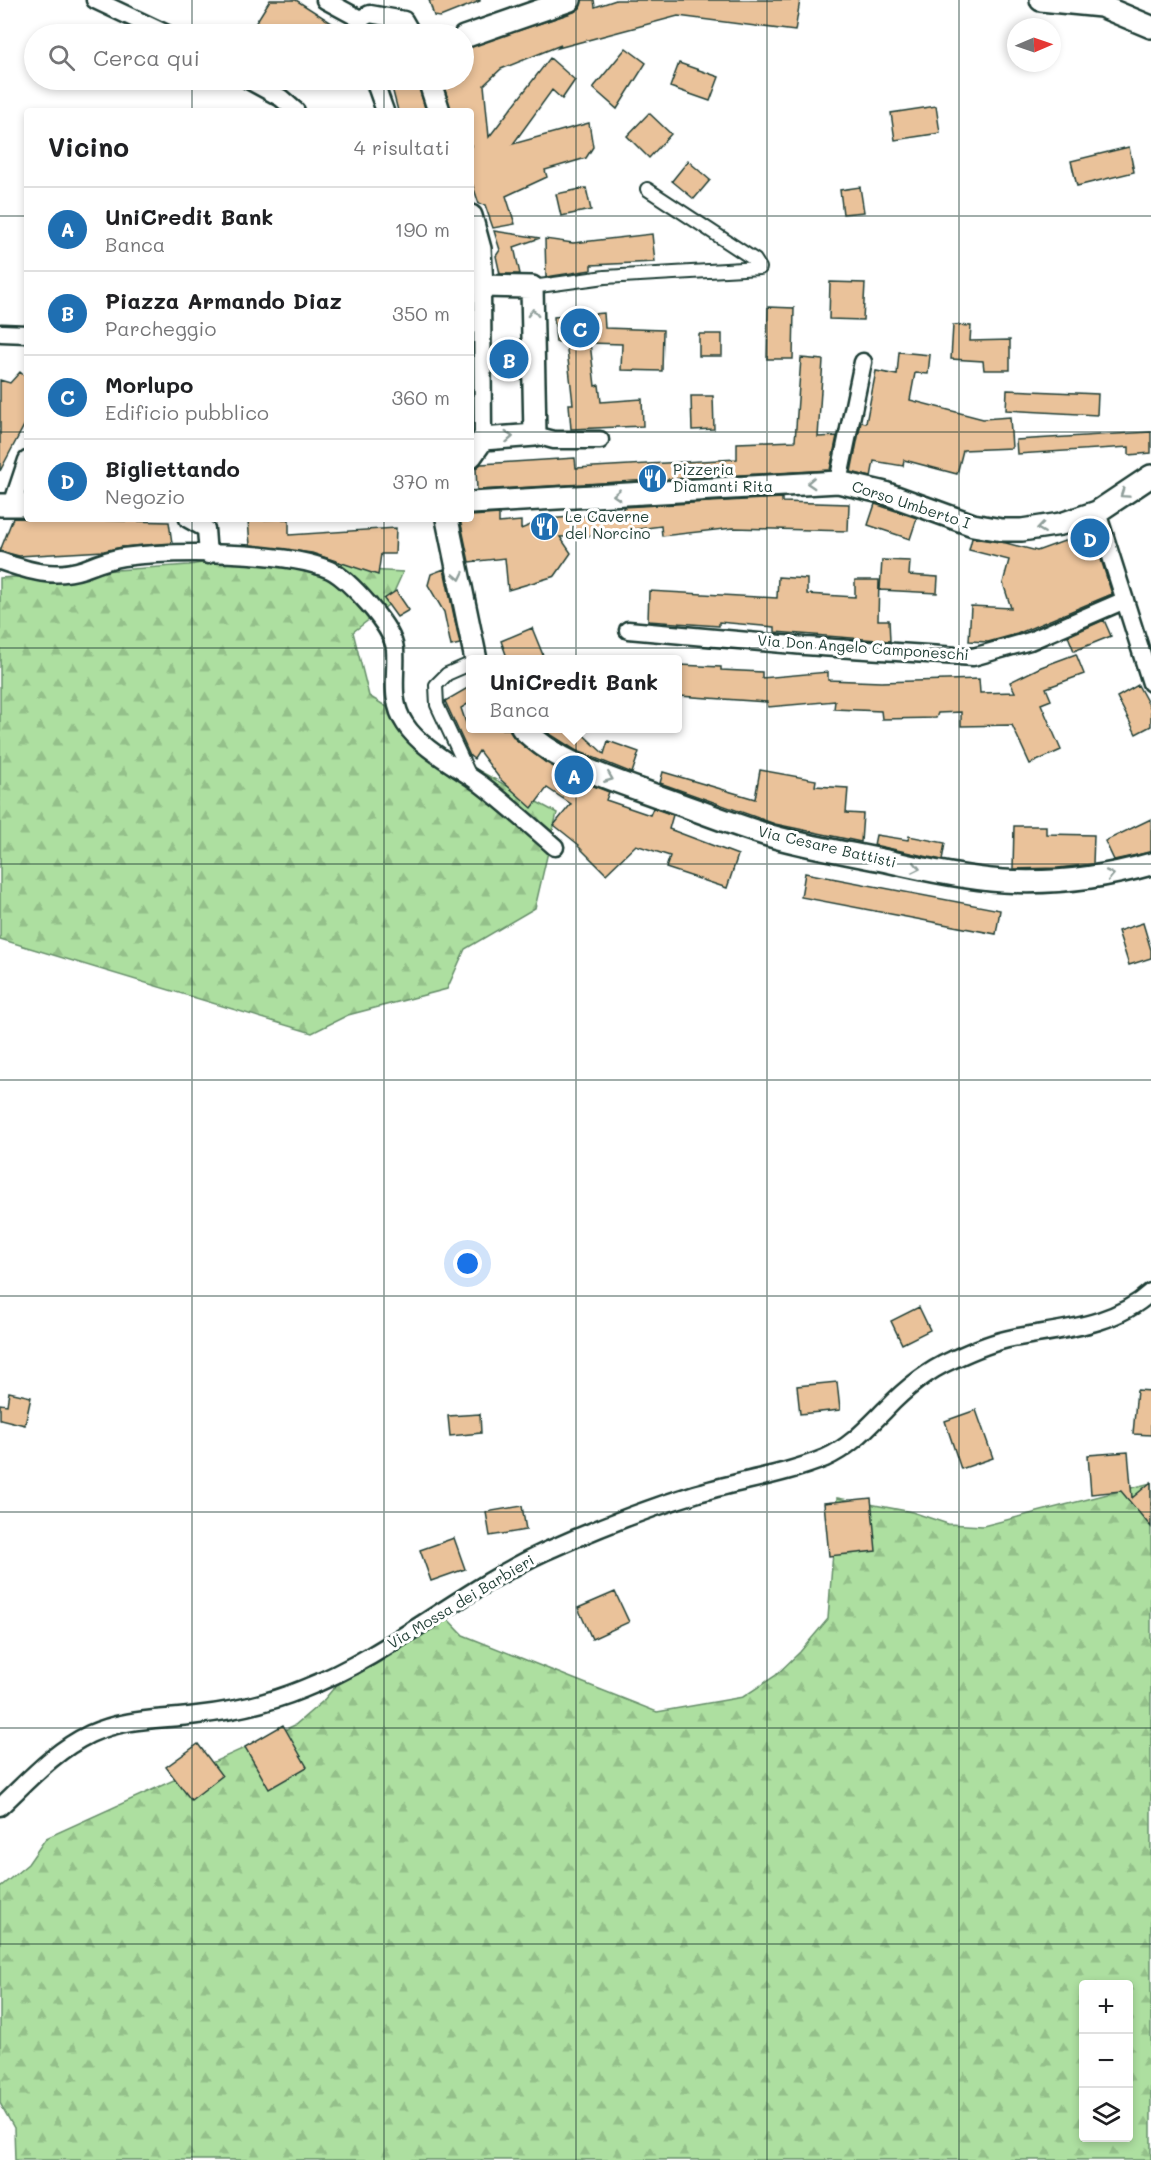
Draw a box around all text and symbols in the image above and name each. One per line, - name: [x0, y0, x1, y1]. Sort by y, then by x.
- north arrow: [1007, 18, 1061, 72]
- search box: [24, 24, 474, 90]
- icon: search: [45, 41, 78, 74]
- text: Cerca qui: [93, 43, 200, 72]
- text: Vicino: [48, 130, 129, 164]
- text: 4 risultati: [354, 134, 450, 160]
- text: UniCredit Bank: [105, 202, 273, 231]
- text: A: [61, 216, 74, 242]
- text: 190 m: [395, 216, 450, 242]
- text: Banca: [105, 231, 165, 257]
- text: Piazza Armando Diaz: [105, 286, 342, 315]
- text: B: [61, 300, 74, 326]
- text: 350 m: [392, 300, 450, 326]
- pin: C: [560, 306, 600, 350]
- one-way arrow: [526, 309, 539, 318]
- text: Parcheggio: [105, 315, 216, 341]
- pin: B: [490, 336, 528, 382]
- text: Morlupo: [105, 370, 193, 399]
- text: C: [60, 384, 75, 410]
- text: 360 m: [392, 384, 450, 410]
- text: Edificio pubblico: [105, 399, 269, 425]
- one-way arrow: [505, 430, 514, 443]
- text: Bigliettando: [105, 454, 240, 483]
- place label: Pizzeria Diamanti Rita: [673, 459, 773, 496]
- restaurant icon: Pizzeria Diamanti Rita: [636, 463, 668, 495]
- text: D: [60, 468, 75, 494]
- text: 370 m: [392, 468, 450, 494]
- street label: Corso Umberto I: [850, 475, 973, 533]
- one-way arrow: [807, 477, 816, 490]
- text: Negozio: [105, 483, 185, 509]
- one-way arrow: [1120, 487, 1131, 498]
- one-way arrow: [612, 488, 621, 501]
- place label: Le Caverne del Norcino: [565, 506, 651, 543]
- restaurant icon: Le Caverne del Norcino: [528, 510, 560, 542]
- pin: D: [1070, 516, 1110, 560]
- one-way arrow: [1036, 521, 1045, 533]
- one-way arrow: [451, 571, 464, 581]
- street label: Via Don Angelo Camponeschi: [757, 630, 969, 664]
- popup: [466, 655, 682, 733]
- text: UniCredit Bank: [490, 667, 658, 696]
- text: Banca: [490, 696, 550, 722]
- pin: A: [554, 752, 594, 798]
- one-way arrow: [602, 771, 613, 783]
- street label: Via Cesare Battisti: [756, 820, 898, 872]
- one-way arrow: [911, 861, 921, 874]
- one-way arrow: [1104, 869, 1114, 882]
- your location: [453, 1249, 482, 1278]
- street label: Via Mossa dei Barbieri: [383, 1549, 538, 1653]
- map controls: [1079, 1980, 1133, 2142]
- button: +: [1079, 1980, 1133, 2034]
- button: −: [1079, 2034, 1133, 2088]
- button: layers: [1079, 2088, 1133, 2142]

